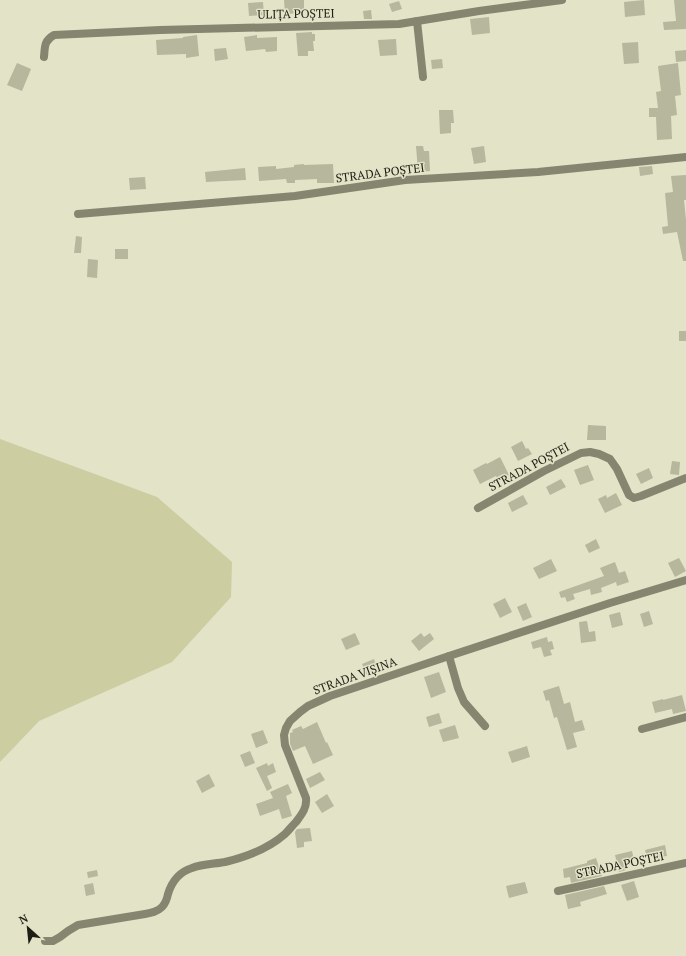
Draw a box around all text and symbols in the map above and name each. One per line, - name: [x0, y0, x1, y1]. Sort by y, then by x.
- street label: ULIȚA POȘTEI: [257, 5, 335, 23]
- street label: STRADA POȘTEI: [335, 160, 425, 186]
- street label: STRADA POȘTEI: [486, 439, 572, 495]
- street label: STRADA VIȘINA: [311, 653, 400, 699]
- street label: STRADA POȘTEI: [575, 848, 665, 882]
- north arrow: [8, 908, 48, 948]
- text: N: [17, 911, 31, 927]

